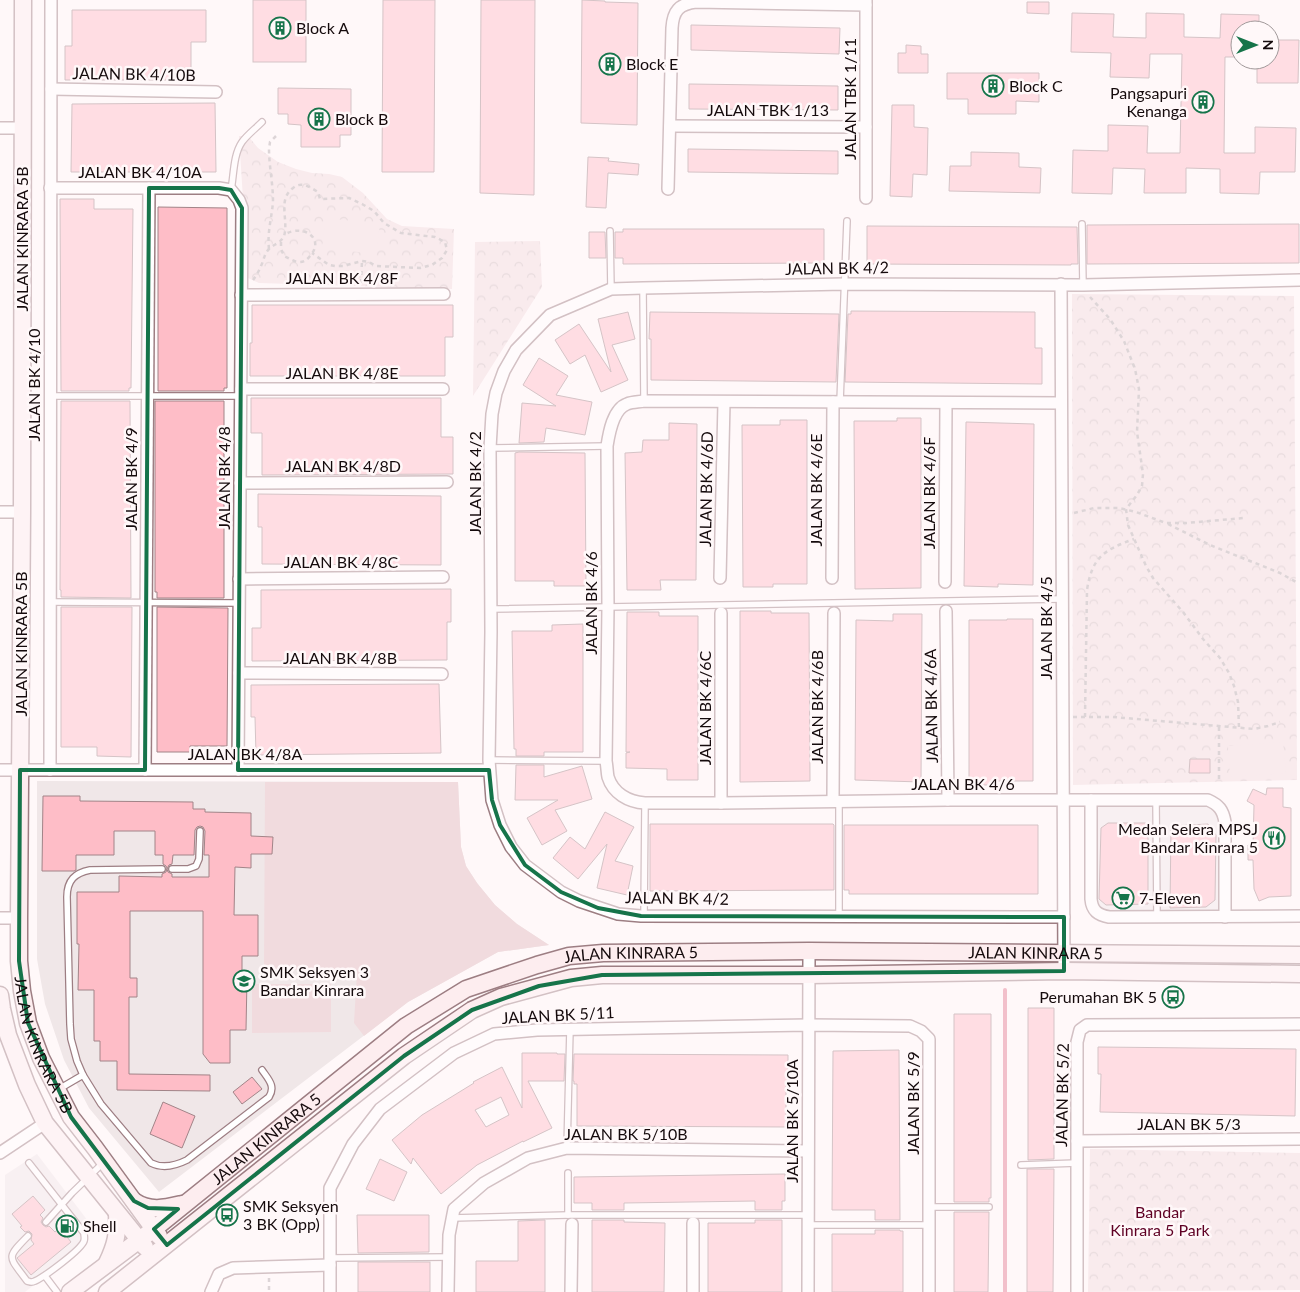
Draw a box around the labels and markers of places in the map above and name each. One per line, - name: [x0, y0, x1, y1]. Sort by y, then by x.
- building icon: Block A: [268, 16, 292, 40]
- place label: Block A: [296, 18, 349, 37]
- building icon: Block E: [598, 52, 622, 76]
- place label: Block E: [626, 54, 678, 73]
- building icon: Block C: [981, 74, 1005, 98]
- place label: Block C: [1009, 76, 1063, 95]
- place label: Pangsapuri Kenanga: [1110, 83, 1187, 120]
- building icon: Pangsapuri Kenanga: [1191, 90, 1215, 114]
- building icon: Block B: [307, 107, 331, 131]
- place label: Block B: [335, 109, 388, 128]
- place label: Medan Selera MPSJ Bandar Kinrara 5: [1118, 819, 1258, 856]
- restaurant icon: Medan Selera MPSJ Bandar Kinrara 5: [1262, 826, 1286, 850]
- supermarket icon: 7-Eleven: [1111, 886, 1135, 910]
- place label: 7-Eleven: [1139, 888, 1201, 907]
- place label: SMK Seksyen 3 Bandar Kinrara: [260, 962, 369, 999]
- school or university icon: SMK Seksyen 3 Bandar Kinrara: [232, 969, 256, 993]
- bus stop icon: Perumahan BK 5: [1161, 985, 1185, 1009]
- place label: Perumahan BK 5: [1039, 987, 1157, 1006]
- place label: SMK Seksyen 3 BK (Opp): [243, 1196, 339, 1233]
- bus stop icon: SMK Seksyen 3 BK (Opp): [215, 1203, 239, 1227]
- fuel station icon: Shell: [55, 1214, 79, 1238]
- place label: Shell: [83, 1216, 116, 1235]

